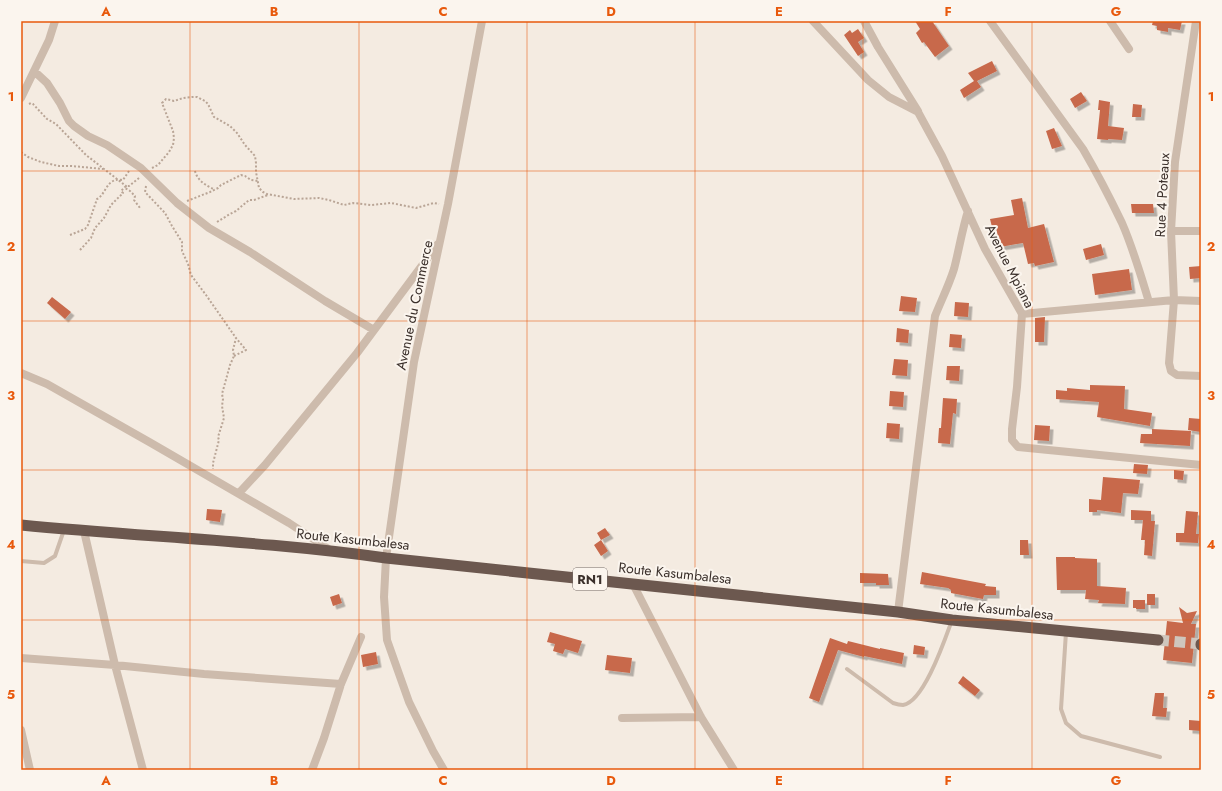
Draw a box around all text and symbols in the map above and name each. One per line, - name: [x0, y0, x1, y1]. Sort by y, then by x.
- text: A: [100, 2, 111, 21]
- text: B: [270, 2, 279, 21]
- text: C: [438, 2, 448, 21]
- text: D: [606, 2, 616, 21]
- text: E: [775, 2, 783, 21]
- text: F: [944, 2, 952, 21]
- text: G: [1111, 2, 1122, 21]
- text: 1: [8, 87, 14, 106]
- text: 1: [1208, 87, 1214, 106]
- street label: Rue 4 Poteaux: [1150, 152, 1174, 238]
- street label: Avenue Mpiana: [980, 221, 1040, 311]
- text: 2: [7, 237, 15, 256]
- text: 2: [1207, 237, 1215, 256]
- street label: Avenue du Commerce: [390, 238, 438, 372]
- text: 3: [7, 386, 15, 405]
- text: 3: [1207, 386, 1215, 405]
- street label: Route Kasumbalesa: [295, 523, 411, 555]
- text: 4: [6, 535, 16, 554]
- text: 4: [1206, 535, 1216, 554]
- street label: Route Kasumbalesa: [617, 557, 733, 589]
- road number: RN1: [573, 568, 607, 590]
- street label: Route Kasumbalesa: [939, 593, 1055, 625]
- text: 5: [7, 685, 15, 704]
- text: 5: [1207, 685, 1215, 704]
- text: A: [100, 771, 111, 790]
- text: B: [270, 771, 279, 790]
- text: C: [438, 771, 448, 790]
- text: D: [606, 771, 616, 790]
- text: E: [775, 771, 783, 790]
- text: F: [944, 771, 952, 790]
- text: G: [1111, 771, 1122, 790]

